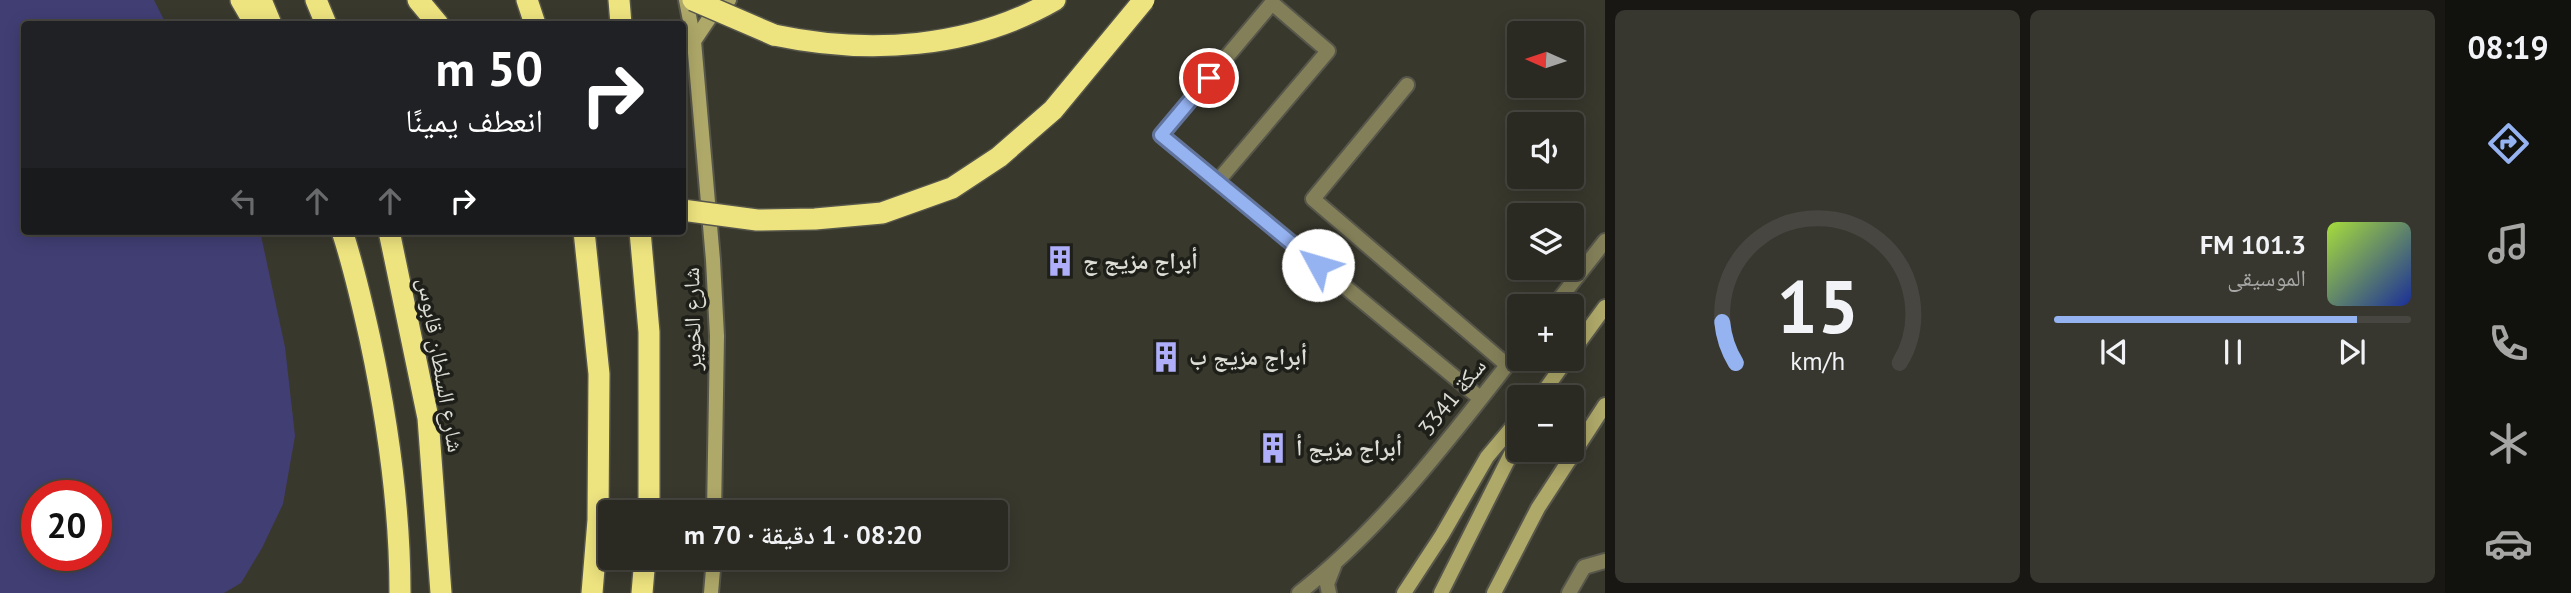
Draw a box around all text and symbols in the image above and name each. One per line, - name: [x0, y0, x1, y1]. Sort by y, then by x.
- north arrow: [1507, 21, 1584, 98]
- map controls: [1507, 21, 1584, 462]
- text: 08:19: [2467, 26, 2549, 68]
- text: 50 m: [436, 36, 543, 100]
- pin: [1179, 48, 1239, 108]
- icon: right: [567, 49, 658, 140]
- icon: arrive: [1190, 59, 1228, 97]
- text: انعطف يمينًا: [405, 99, 543, 141]
- button: sound: [1507, 112, 1584, 189]
- icon: directions: [2484, 119, 2533, 168]
- icon: left: [225, 182, 263, 220]
- icon: ahead: [298, 182, 336, 220]
- icon: ahead: [371, 182, 409, 220]
- icon: right: [444, 182, 482, 220]
- button: layers: [1507, 203, 1584, 280]
- icon: music: [2484, 219, 2533, 268]
- position arrow: [1281, 228, 1355, 302]
- text: 101.3 FM: [2200, 228, 2306, 261]
- building icon: أبراج مزيج ج: [1043, 244, 1077, 278]
- place label: أبراج مزيج ج: [1083, 246, 1198, 276]
- text: 15: [1776, 259, 1859, 353]
- text: الموسيقى: [2227, 263, 2306, 292]
- street label: شارع الخوير: [676, 267, 708, 372]
- street label: شارع السلطان قابوس: [411, 275, 471, 455]
- button: +: [1507, 294, 1584, 371]
- icon: phone: [2484, 319, 2533, 368]
- icon: previous: [2095, 333, 2133, 371]
- icon: pause: [2214, 333, 2252, 371]
- icon: next: [2333, 333, 2371, 371]
- building icon: أبراج مزيج ب: [1149, 340, 1183, 374]
- place label: أبراج مزيج ب: [1189, 342, 1307, 372]
- text: km/h: [1790, 344, 1845, 376]
- street label: سكة 3341: [1411, 352, 1492, 442]
- button: −: [1507, 385, 1584, 462]
- icon: climate: [2484, 419, 2533, 468]
- building icon: أبراج مزيج أ: [1256, 431, 1290, 465]
- place label: أبراج مزيج أ: [1296, 433, 1402, 463]
- speed limit sign: 20: [21, 480, 112, 571]
- text: 08:20 · 1 دقيقة · 70 m: [684, 518, 922, 551]
- icon: car: [2484, 519, 2533, 568]

